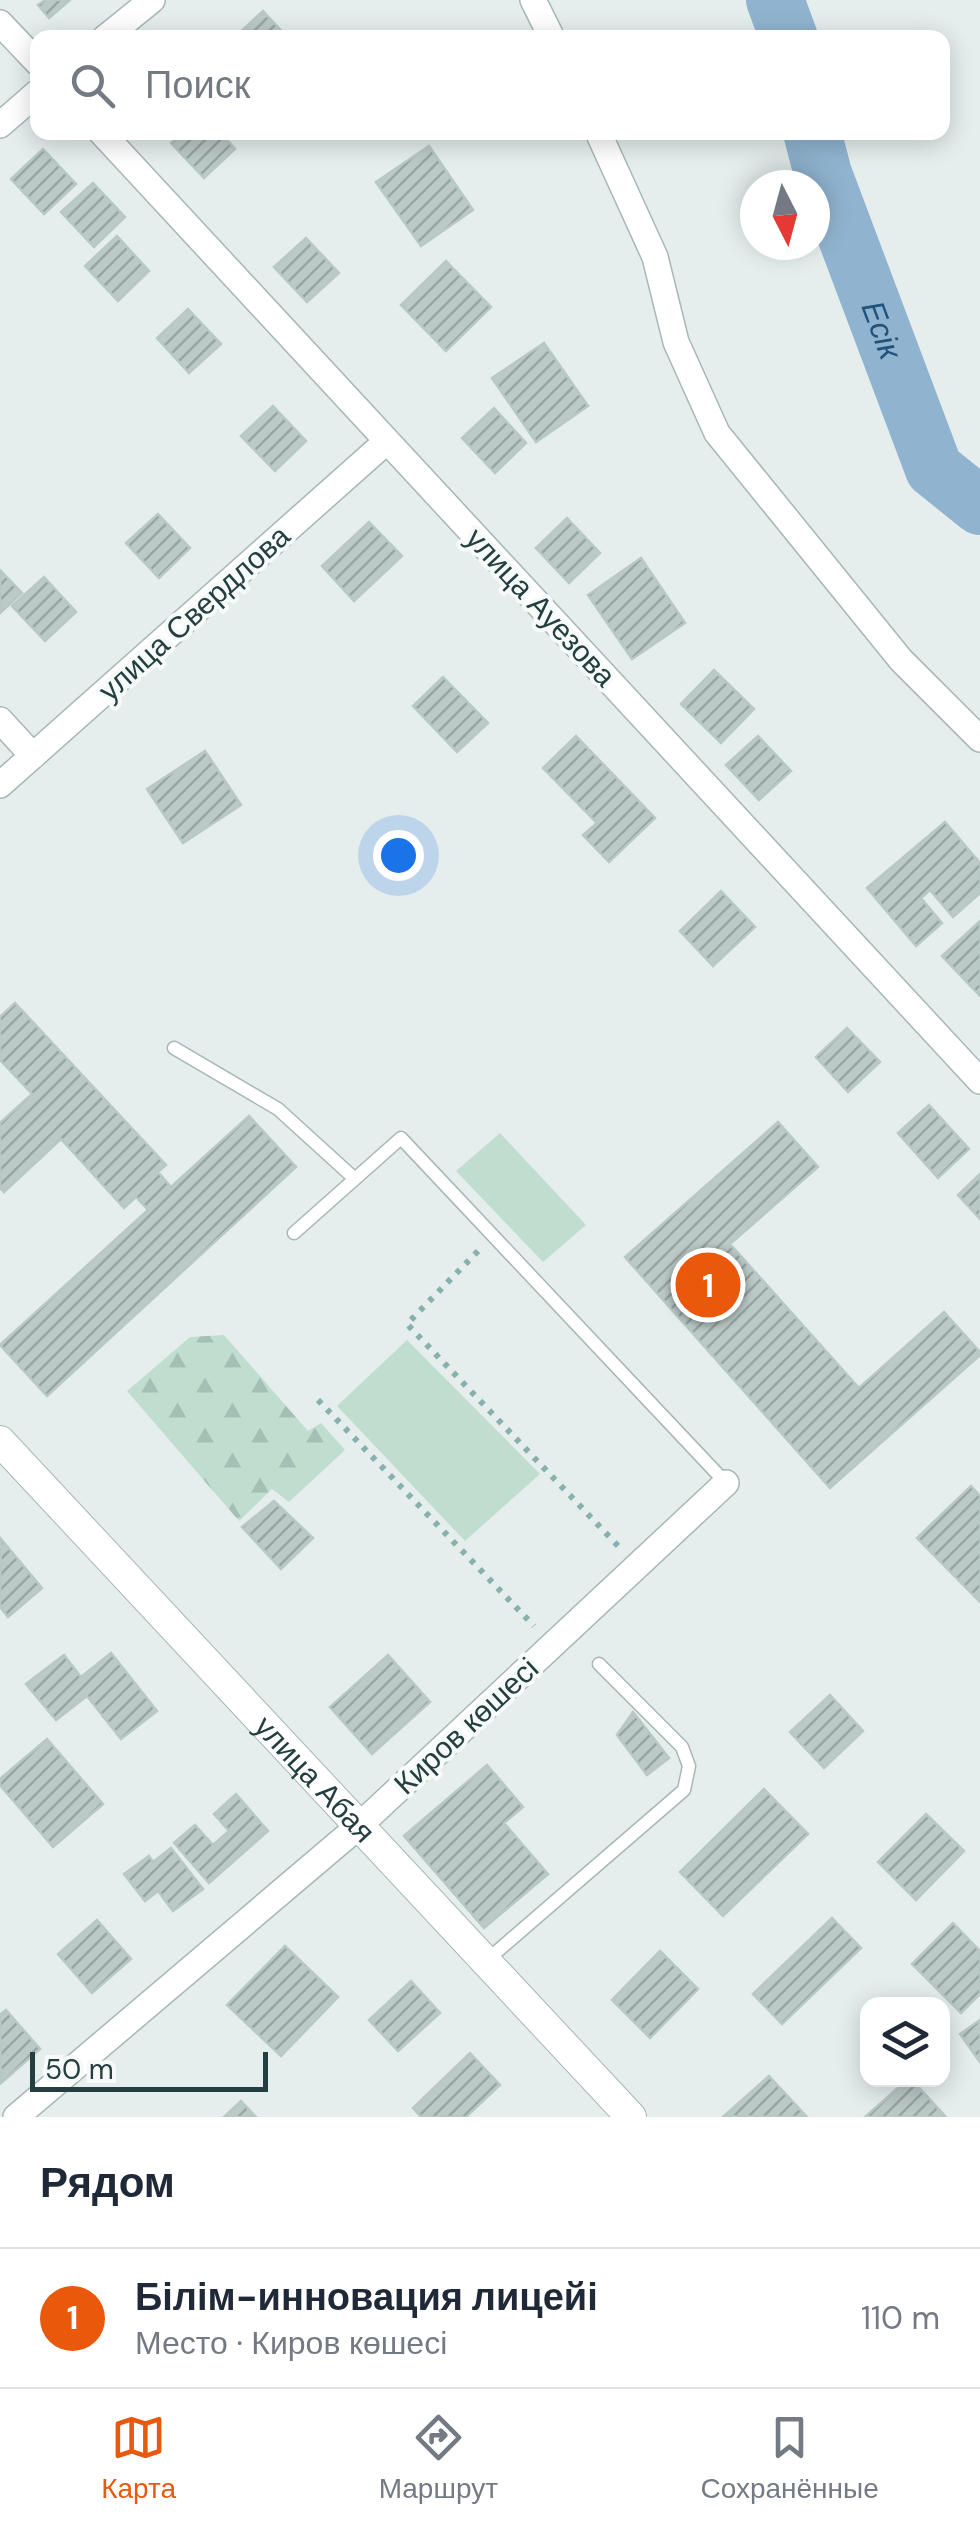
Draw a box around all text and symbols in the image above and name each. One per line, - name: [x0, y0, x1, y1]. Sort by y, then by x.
- search box: [30, 30, 950, 140]
- icon: search: [65, 58, 120, 113]
- text: Поиск: [145, 60, 250, 110]
- north arrow: [740, 170, 830, 260]
- water label: Есік: [852, 295, 912, 367]
- street label: улица Свердлова: [90, 516, 298, 709]
- street label: улица Ауезова: [457, 519, 625, 695]
- your location: [373, 830, 424, 881]
- pin: 1: [676, 1248, 740, 1322]
- street label: Киров көшесі: [386, 1649, 546, 1803]
- street label: улица Абая: [246, 1707, 384, 1850]
- map controls: [860, 1997, 950, 2087]
- button: layers: [860, 1997, 950, 2087]
- scale bar: [30, 2047, 268, 2092]
- text: 50 m: [45, 2051, 114, 2088]
- text: Рядом: [40, 2155, 175, 2210]
- text: Білім-инновация лицейі: [135, 2272, 598, 2322]
- text: 1: [67, 2297, 78, 2339]
- text: 110 m: [861, 2297, 940, 2339]
- text: Место · Киров көшесі: [135, 2322, 447, 2364]
- tab: Карта: [101, 2410, 176, 2507]
- tab: Маршрут: [379, 2410, 498, 2507]
- tab: Сохранённые: [700, 2410, 879, 2507]

